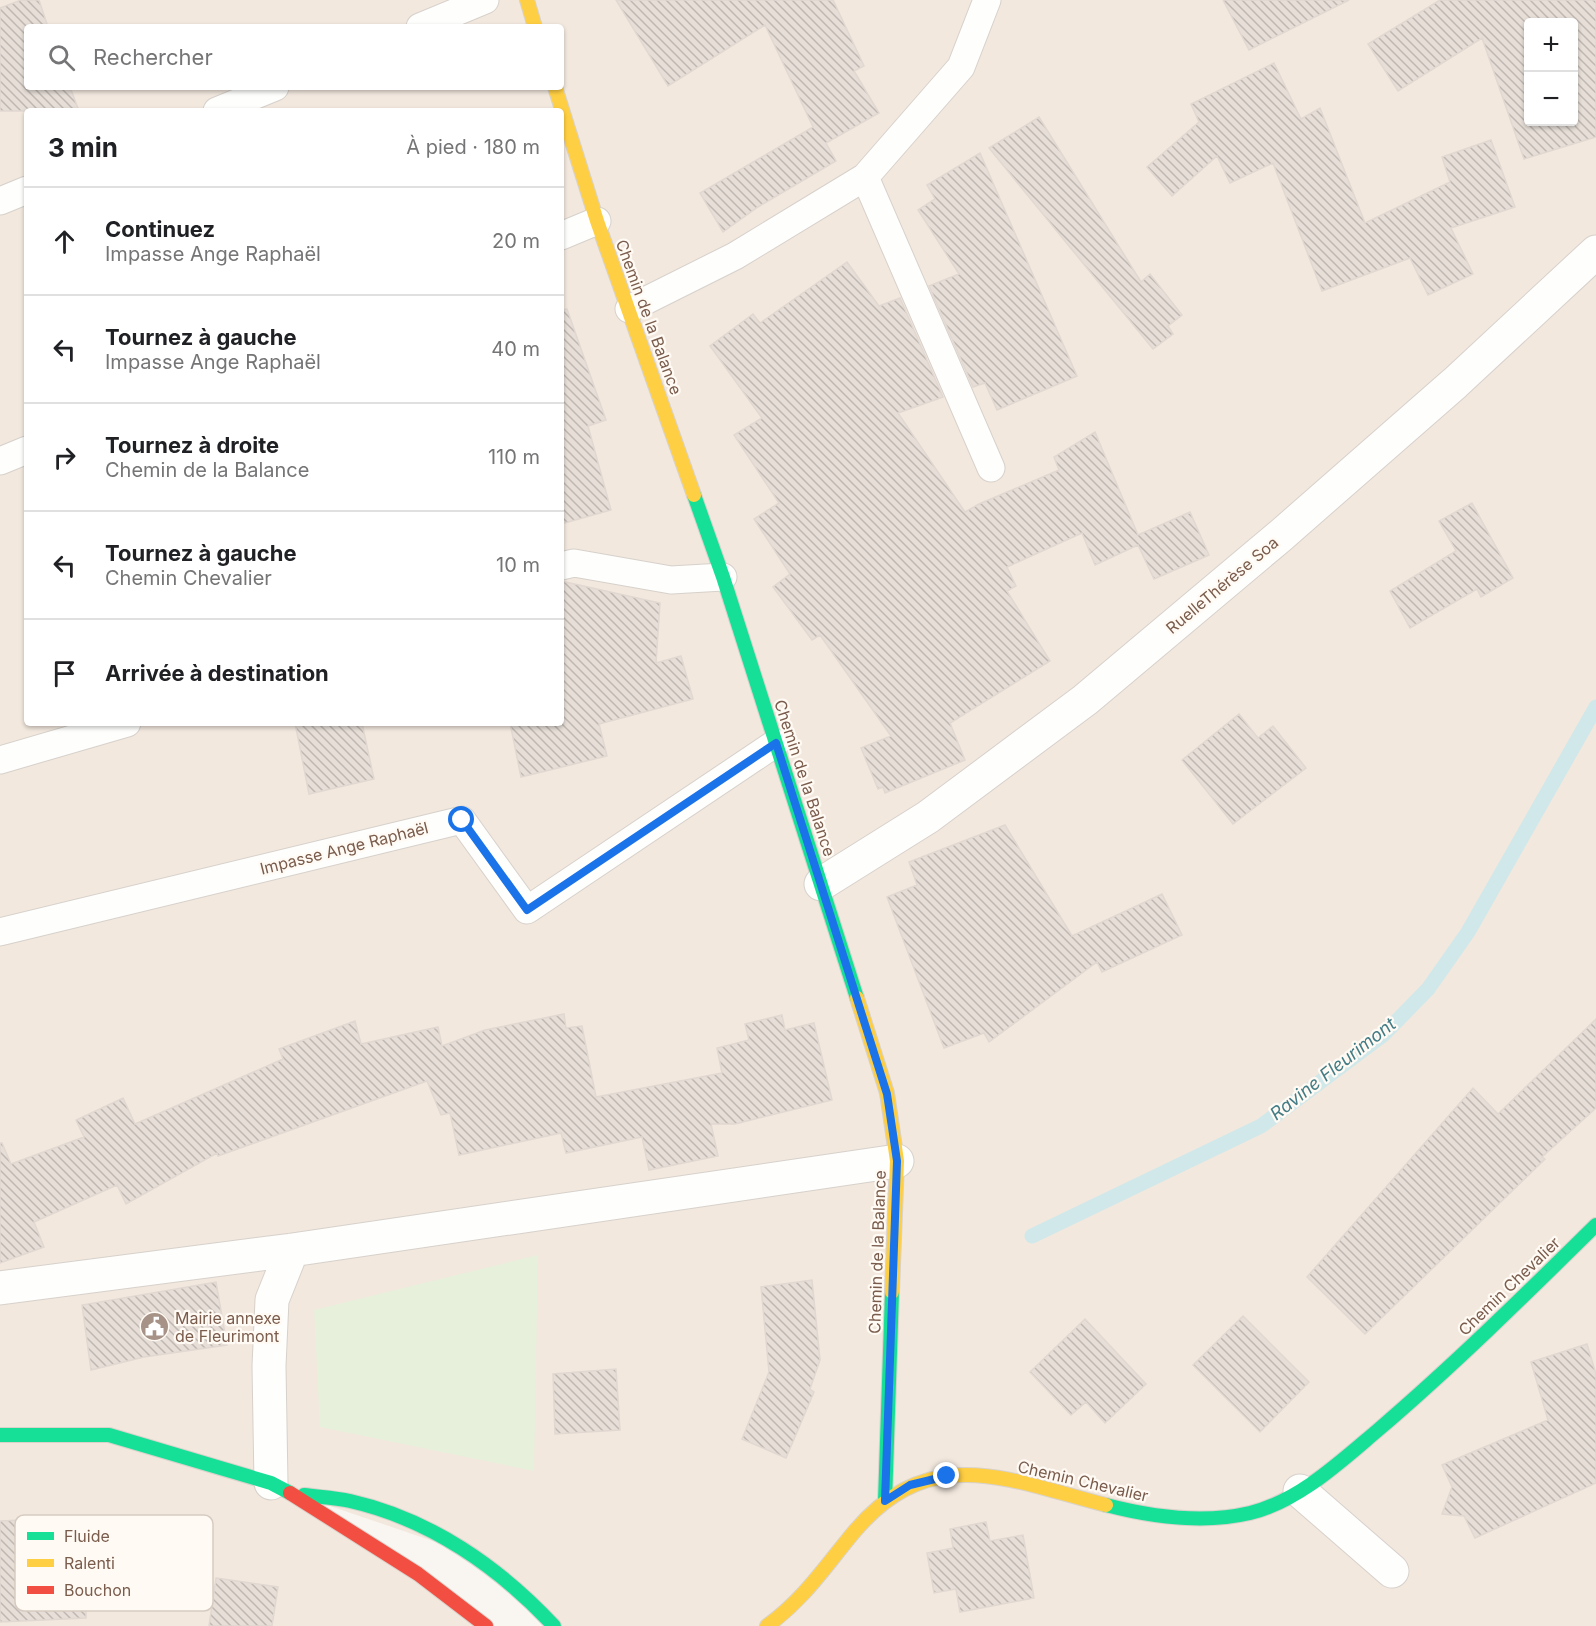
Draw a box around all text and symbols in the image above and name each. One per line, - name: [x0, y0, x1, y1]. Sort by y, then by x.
- map controls: [1524, 18, 1578, 126]
- button: +: [1524, 18, 1578, 72]
- search box: [24, 24, 564, 90]
- icon: search: [45, 41, 78, 74]
- text: Rechercher: [93, 44, 213, 70]
- button: −: [1524, 72, 1578, 126]
- text: 3 min: [48, 132, 118, 163]
- text: À pied · 180 m: [406, 135, 540, 159]
- text: Continuez: [105, 216, 215, 242]
- icon: ahead: [48, 225, 81, 258]
- text: 20 m: [492, 229, 540, 253]
- street label: Chemin de la Balance: [612, 237, 686, 397]
- text: Impasse Ange Raphaël: [105, 242, 321, 266]
- text: Tournez à gauche: [105, 324, 297, 350]
- icon: left: [48, 333, 81, 366]
- text: 40 m: [491, 337, 540, 361]
- text: Impasse Ange Raphaël: [105, 350, 321, 374]
- text: Tournez à droite: [105, 432, 279, 458]
- icon: right: [48, 441, 81, 474]
- text: 110 m: [488, 445, 540, 469]
- text: Chemin de la Balance: [105, 458, 309, 482]
- street label: RuelleThérèse Soa: [1162, 532, 1282, 638]
- text: Tournez à gauche: [105, 540, 297, 566]
- icon: left: [48, 549, 81, 582]
- text: 10 m: [496, 553, 540, 577]
- text: Chemin Chevalier: [105, 566, 272, 590]
- icon: arrive: [48, 657, 81, 690]
- text: Arrivée à destination: [105, 660, 329, 686]
- street label: Chemin de la Balance: [770, 697, 840, 859]
- route start: [448, 806, 474, 832]
- street label: Impasse Ange Raphaël: [258, 817, 430, 879]
- water label: Ravine Fleurimont: [1266, 1012, 1400, 1124]
- street label: Chemin de la Balance: [864, 1170, 890, 1334]
- street label: Chemin Chevalier: [1454, 1232, 1564, 1340]
- place label: Mairie annexe de Fleurimont: [175, 1308, 281, 1346]
- public building icon: Mairie annexe de Fleurimont: [138, 1311, 170, 1343]
- street label: Chemin Chevalier: [1016, 1456, 1150, 1506]
- route end: [933, 1462, 959, 1488]
- legend: [15, 1515, 213, 1611]
- text: Fluide: [64, 1526, 110, 1546]
- text: Ralenti: [64, 1553, 115, 1573]
- text: Bouchon: [64, 1580, 131, 1600]

